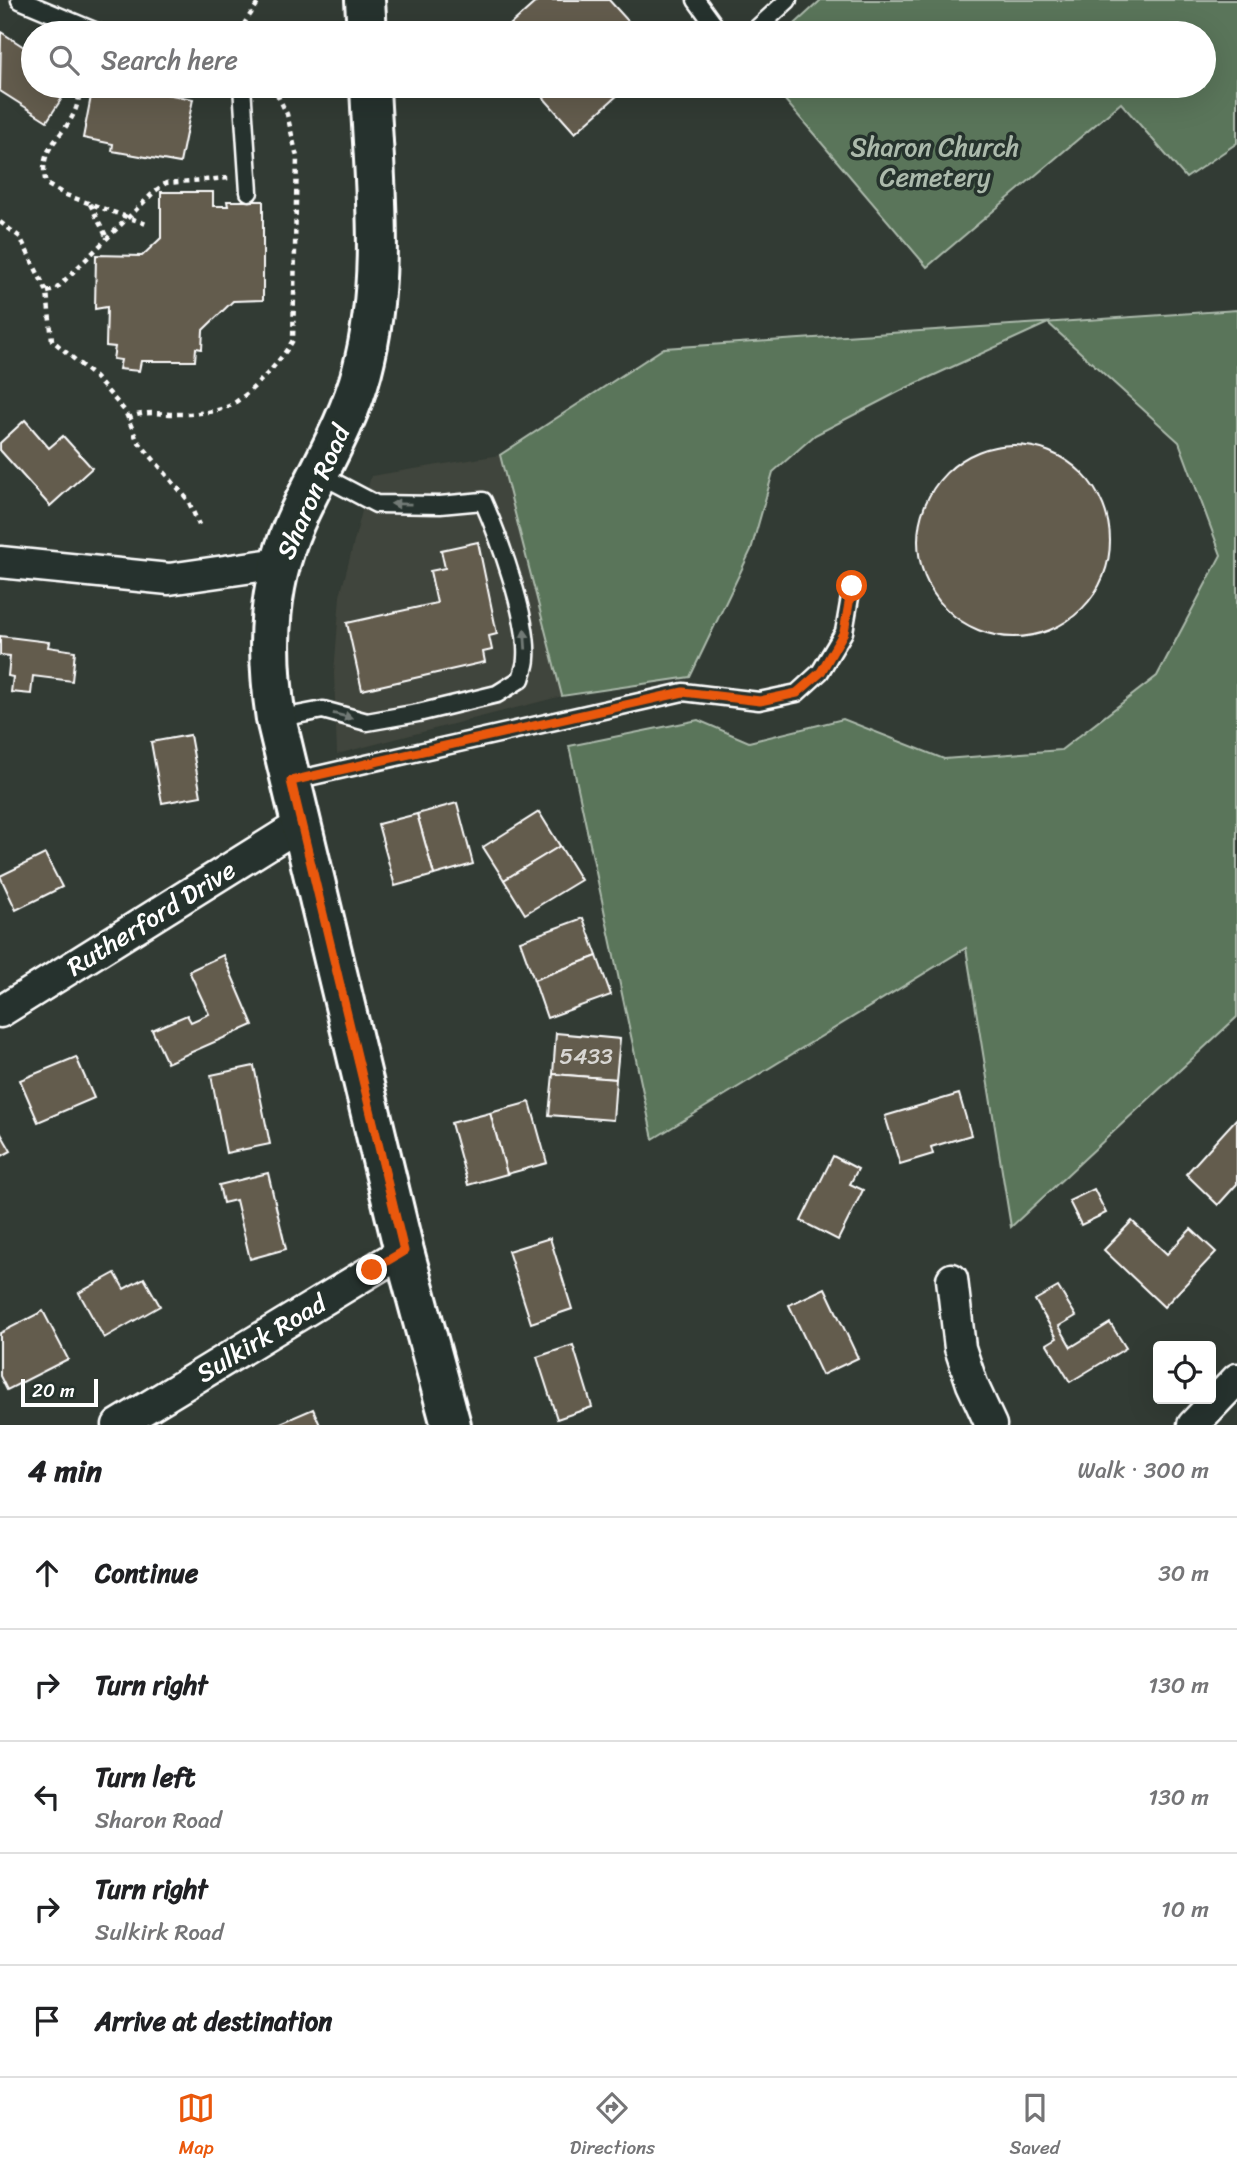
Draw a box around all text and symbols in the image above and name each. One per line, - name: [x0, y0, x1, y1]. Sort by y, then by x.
- search box: [21, 21, 1216, 98]
- text: Search here: [101, 37, 238, 83]
- icon: search: [45, 41, 83, 79]
- park label: Sharon Church Cemetery: [851, 124, 1019, 200]
- street label: Sharon Road: [263, 415, 364, 567]
- one-way arrow: [389, 498, 411, 510]
- route start: [836, 570, 867, 601]
- one-way arrow: [519, 628, 530, 650]
- one-way arrow: [333, 711, 354, 721]
- street label: Rutherford Drive: [57, 847, 245, 989]
- house number: 5433: [559, 1036, 613, 1077]
- route end: [356, 1254, 387, 1285]
- street label: Sulkirk Road: [187, 1280, 337, 1395]
- map controls: [1153, 1341, 1216, 1404]
- button: locate: [1153, 1341, 1216, 1404]
- text: 20 m: [32, 1374, 75, 1407]
- scale bar: [21, 1376, 98, 1408]
- text: 4 min: [28, 1444, 102, 1498]
- text: Walk · 300 m: [1077, 1450, 1209, 1491]
- text: Continue: [95, 1550, 198, 1596]
- text: 30 m: [1158, 1553, 1209, 1594]
- icon: ahead: [28, 1554, 66, 1592]
- text: Turn right: [95, 1662, 208, 1708]
- text: 130 m: [1148, 1665, 1209, 1706]
- icon: right: [28, 1666, 66, 1704]
- text: Turn left: [95, 1754, 195, 1800]
- text: 130 m: [1148, 1777, 1209, 1818]
- icon: left: [28, 1778, 66, 1816]
- text: Sharon Road: [95, 1800, 222, 1841]
- text: Turn right: [95, 1866, 208, 1912]
- text: 10 m: [1161, 1889, 1209, 1930]
- icon: right: [28, 1890, 66, 1928]
- text: Sulkirk Road: [95, 1912, 224, 1953]
- text: Arrive at destination: [95, 1998, 332, 2044]
- icon: arrive: [28, 2002, 66, 2040]
- tab: Map: [177, 2089, 215, 2164]
- tab: Directions: [570, 2089, 655, 2164]
- tab: Saved: [1010, 2089, 1060, 2164]

